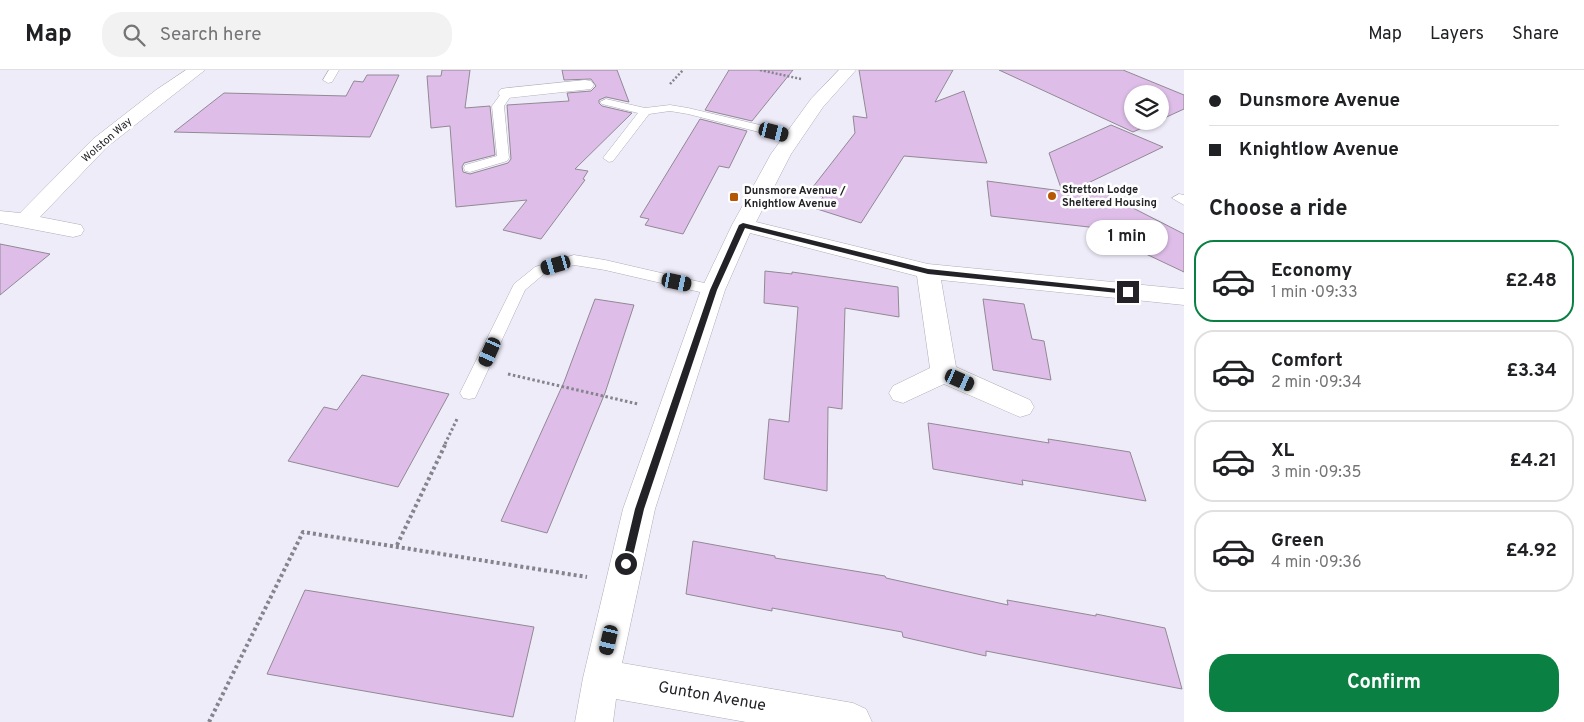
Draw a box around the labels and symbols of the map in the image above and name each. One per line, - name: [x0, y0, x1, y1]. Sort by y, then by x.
- street label: Wolston Way: [79, 114, 135, 166]
- car: [757, 121, 790, 143]
- place label: Stretton Lodge Sheltered Housing: [1062, 183, 1157, 210]
- place label: Dunsmore Avenue / Knightlow Avenue: [744, 184, 846, 211]
- marker: Stretton Lodge Sheltered Housing: [1046, 190, 1058, 202]
- marker: Dunsmore Avenue / Knightlow Avenue: [728, 191, 740, 203]
- callout: 1 min: [1087, 220, 1169, 254]
- car: [539, 254, 572, 276]
- car: [660, 272, 693, 292]
- route end: [1117, 281, 1139, 303]
- car: [477, 335, 502, 369]
- car: [943, 367, 976, 393]
- route start: [615, 553, 637, 575]
- car: [598, 624, 619, 656]
- street label: Gunton Avenue: [656, 678, 768, 716]

